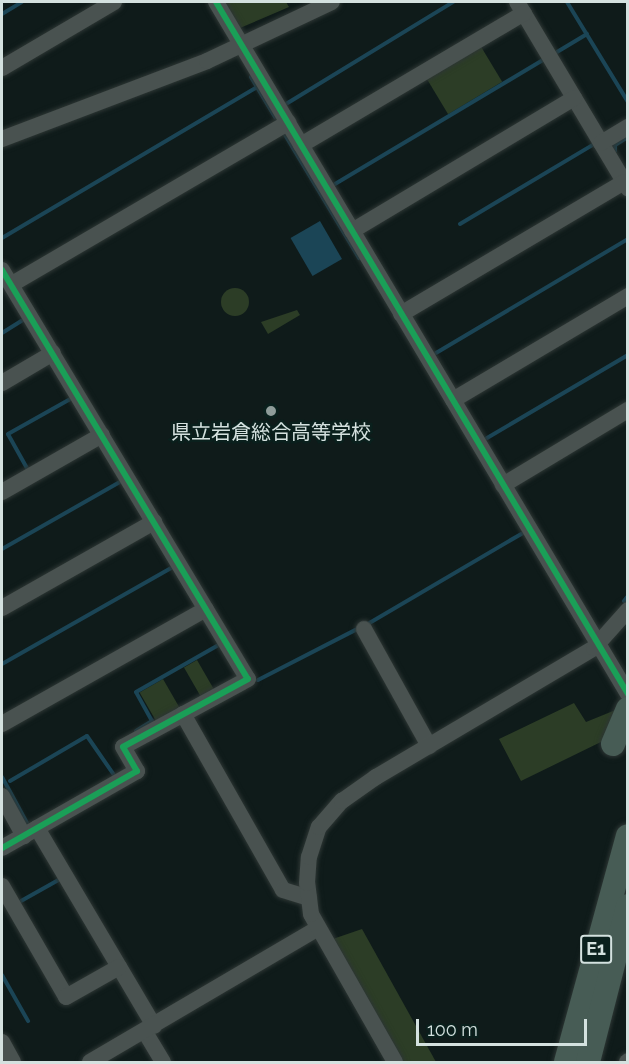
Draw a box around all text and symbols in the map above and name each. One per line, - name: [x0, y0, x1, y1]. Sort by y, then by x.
- marker: 県立岩倉総合高等学校: [264, 404, 278, 418]
- place label: 県立岩倉総合高等学校: [171, 420, 371, 444]
- road number: E1: [580, 934, 612, 964]
- scale bar: [419, 1007, 590, 1045]
- text: 100 m: [427, 1019, 478, 1040]

